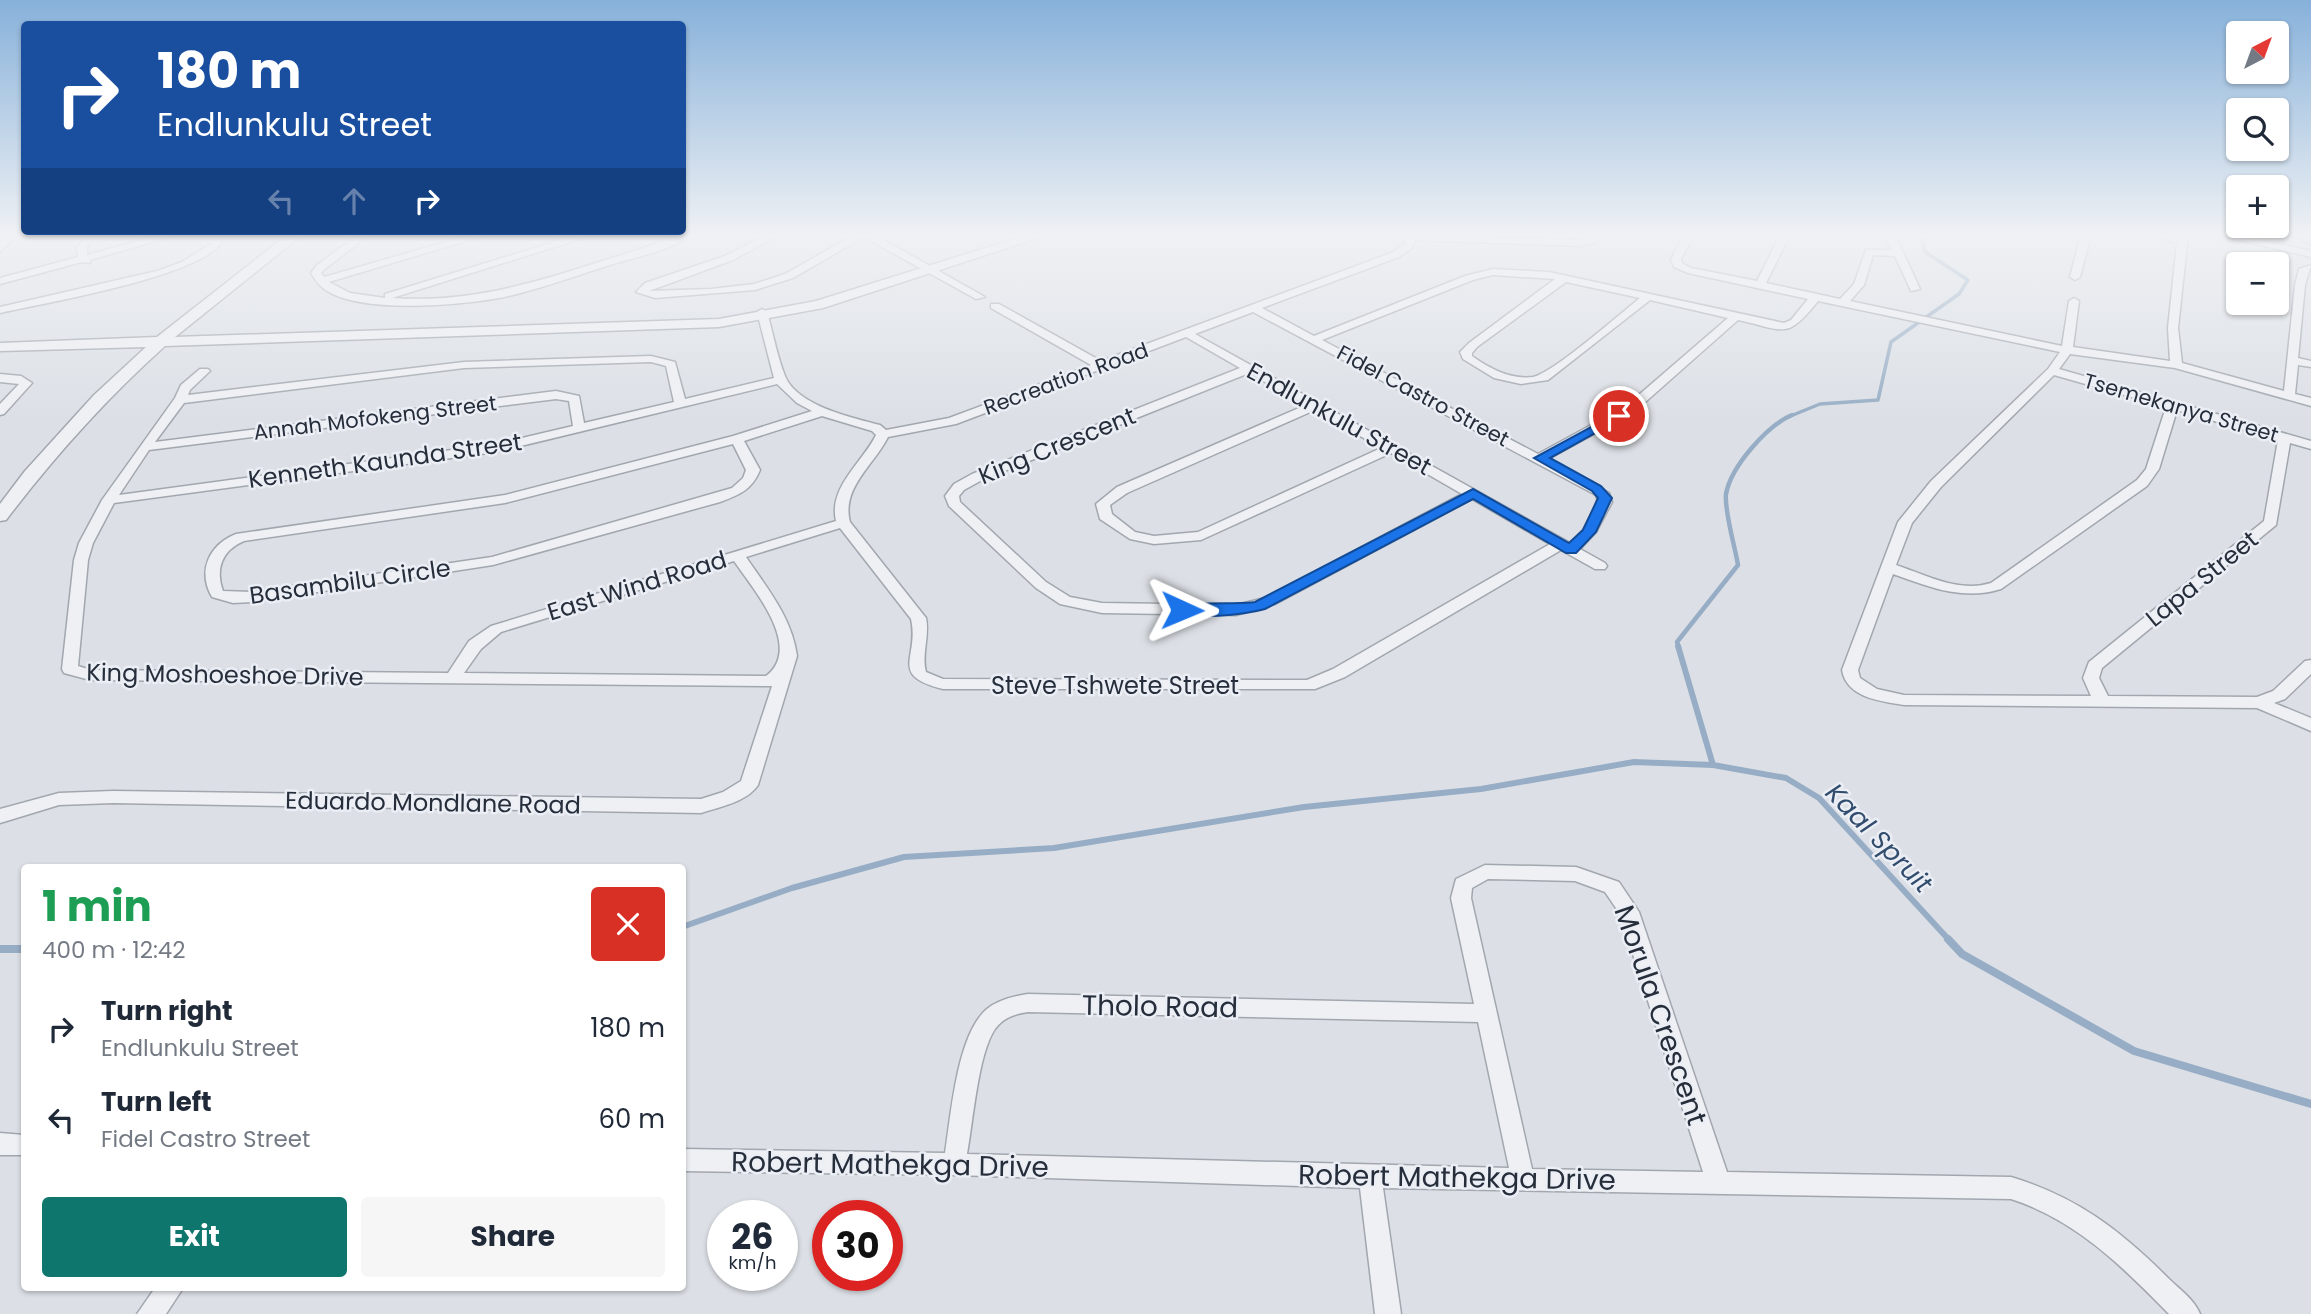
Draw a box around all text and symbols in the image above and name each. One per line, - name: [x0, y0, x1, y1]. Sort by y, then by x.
- north arrow: [2226, 21, 2289, 84]
- map controls: [2226, 21, 2289, 315]
- text: 180 m: [157, 37, 301, 105]
- icon: right: [42, 49, 133, 140]
- button: search: [2226, 98, 2289, 161]
- text: Endlunkulu Street: [157, 102, 432, 147]
- button: +: [2226, 175, 2289, 238]
- icon: left: [262, 182, 300, 220]
- icon: ahead: [335, 182, 373, 220]
- icon: right: [408, 182, 446, 220]
- button: −: [2226, 252, 2289, 315]
- street label: Recreation Road: [979, 335, 1152, 422]
- street label: Fidel Castro Street: [1332, 338, 1514, 453]
- street label: Endlunkulu Street: [1241, 354, 1437, 483]
- street label: Tsemekanya Street: [2080, 366, 2282, 449]
- pin: [1589, 386, 1649, 446]
- street label: Annah Mofokeng Street: [252, 388, 498, 447]
- icon: arrive: [1600, 397, 1638, 435]
- street label: King Crescent: [973, 399, 1140, 492]
- street label: Kenneth Kaunda Street: [246, 425, 524, 496]
- street label: Lapa Street: [2139, 523, 2265, 634]
- street label: East Wind Road: [543, 543, 731, 628]
- street label: Basambilu Circle: [247, 551, 453, 612]
- position arrow: [1145, 573, 1219, 647]
- street label: King Moshoeshoe Drive: [86, 656, 364, 693]
- street label: Steve Tshwete Street: [991, 669, 1239, 702]
- water label: Kaal Spruit: [1818, 775, 1941, 901]
- street label: Eduardo Mondlane Road: [285, 783, 581, 822]
- text: 1 min: [42, 877, 152, 936]
- button: close: [591, 887, 665, 961]
- street label: Morula Crescent: [1605, 900, 1716, 1130]
- text: 400 m · 12:42: [42, 934, 186, 966]
- street label: Tholo Road: [1082, 986, 1238, 1027]
- text: Turn right: [101, 993, 233, 1029]
- icon: right: [42, 1010, 80, 1048]
- text: 180 m: [590, 1010, 665, 1046]
- text: Endlunkulu Street: [101, 1032, 299, 1064]
- text: Turn left: [101, 1084, 212, 1120]
- icon: left: [42, 1101, 80, 1139]
- text: 60 m: [598, 1101, 665, 1137]
- text: Fidel Castro Street: [101, 1123, 310, 1155]
- street label: Robert Mathekga Drive: [731, 1142, 1049, 1187]
- street label: Robert Mathekga Drive: [1298, 1155, 1616, 1200]
- button: Exit: [42, 1197, 347, 1277]
- button: Share: [361, 1197, 665, 1277]
- speed limit sign: 30: [812, 1200, 903, 1291]
- text: 26: [731, 1212, 774, 1261]
- text: km/h: [729, 1250, 776, 1275]

